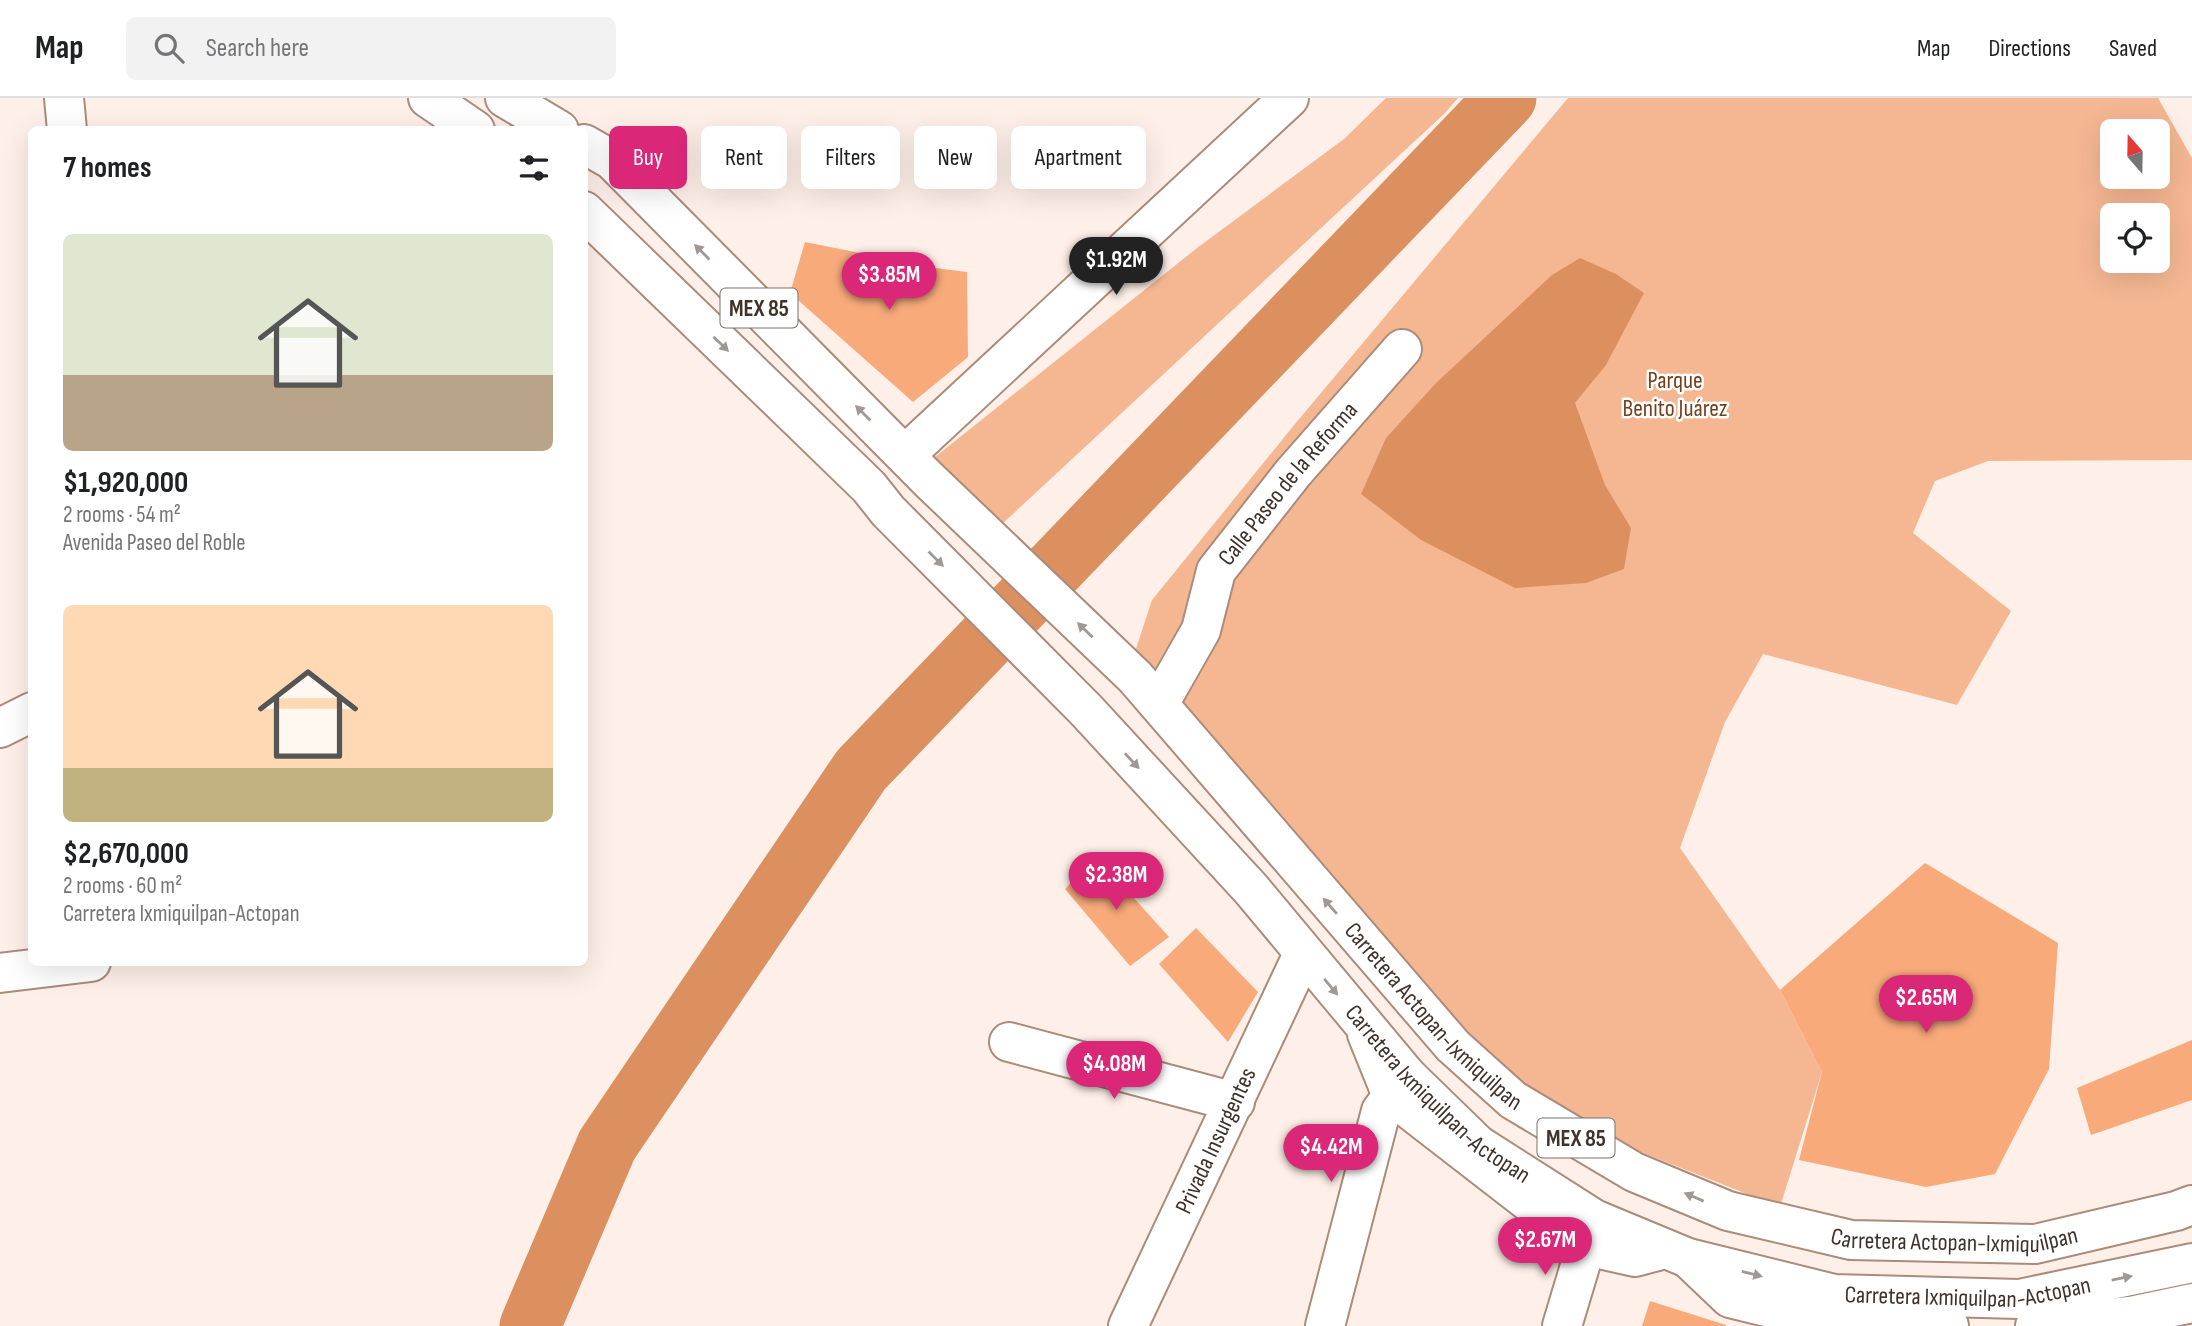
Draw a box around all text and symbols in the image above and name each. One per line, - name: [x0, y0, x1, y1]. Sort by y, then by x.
- search box: [126, 17, 616, 80]
- text: Map: [35, 28, 84, 68]
- icon: search: [150, 29, 188, 67]
- text: Search here: [206, 33, 309, 64]
- text: Map: [1917, 34, 1950, 63]
- text: Directions: [1988, 34, 2071, 63]
- text: Saved: [2109, 34, 2157, 63]
- north arrow: [2100, 119, 2170, 189]
- map controls: [2100, 119, 2170, 273]
- chip: Buy: [609, 126, 687, 189]
- chip: Rent: [701, 126, 787, 189]
- chip: Filters: [801, 126, 900, 189]
- chip: New: [914, 126, 997, 189]
- chip: Apartment: [1011, 126, 1146, 189]
- icon: filters: [515, 149, 553, 187]
- text: 7 homes: [63, 150, 151, 186]
- button: locate: [2100, 203, 2170, 273]
- pin: $1.92M: [1059, 238, 1173, 297]
- one-way arrow: [694, 243, 711, 260]
- text: $1.92M: [1085, 246, 1147, 274]
- pin: $3.85M: [832, 252, 946, 312]
- text: $3.85M: [858, 261, 920, 289]
- icon: home: [245, 280, 371, 406]
- road number: MEX 85: [720, 288, 798, 328]
- one-way arrow: [713, 335, 730, 352]
- park label: Parque Benito Juárez: [1623, 366, 1728, 423]
- street label: Calle Paseo de la Reforma: [1212, 396, 1364, 571]
- one-way arrow: [855, 405, 871, 422]
- text: $1,920,000: [63, 465, 188, 501]
- text: 2 rooms · 54 m²: [63, 501, 181, 529]
- text: Avenida Paseo del Roble: [63, 529, 245, 557]
- one-way arrow: [928, 551, 945, 568]
- one-way arrow: [1077, 622, 1094, 639]
- icon: home: [245, 651, 371, 777]
- one-way arrow: [1124, 752, 1140, 769]
- text: $2,670,000: [63, 836, 189, 872]
- pin: $2.38M: [1059, 852, 1173, 912]
- text: $2.38M: [1085, 861, 1147, 889]
- text: 2 rooms · 60 m²: [63, 872, 182, 900]
- one-way arrow: [1323, 898, 1338, 915]
- text: Carretera Ixmiquilpan-Actopan: [63, 900, 300, 928]
- street label: Carretera Actopan-Ixmiquilpan: [1338, 917, 1527, 1117]
- pin: $2.65M: [1869, 976, 1983, 1035]
- one-way arrow: [1323, 978, 1338, 995]
- text: $2.65M: [1895, 984, 1957, 1012]
- street label: Carretera Ixmiquilpan-Actopan: [1339, 999, 1536, 1190]
- pin: $4.08M: [1057, 1042, 1171, 1101]
- text: $4.08M: [1082, 1050, 1146, 1078]
- street label: Privada Insurgentes: [1169, 1063, 1262, 1218]
- road number: MEX 85: [1538, 1119, 1614, 1158]
- pin: $4.42M: [1274, 1124, 1388, 1184]
- text: $4.42M: [1299, 1133, 1363, 1161]
- one-way arrow: [1684, 1191, 1704, 1203]
- pin: $2.67M: [1488, 1218, 1602, 1277]
- street label: Carretera Actopan-Ixmiquilpan: [1828, 1221, 2080, 1259]
- text: $2.67M: [1514, 1226, 1576, 1254]
- one-way arrow: [1741, 1269, 1763, 1280]
- street label: Carretera Ixmiquilpan-Actopan: [1844, 1270, 2093, 1314]
- one-way arrow: [2111, 1273, 2133, 1284]

